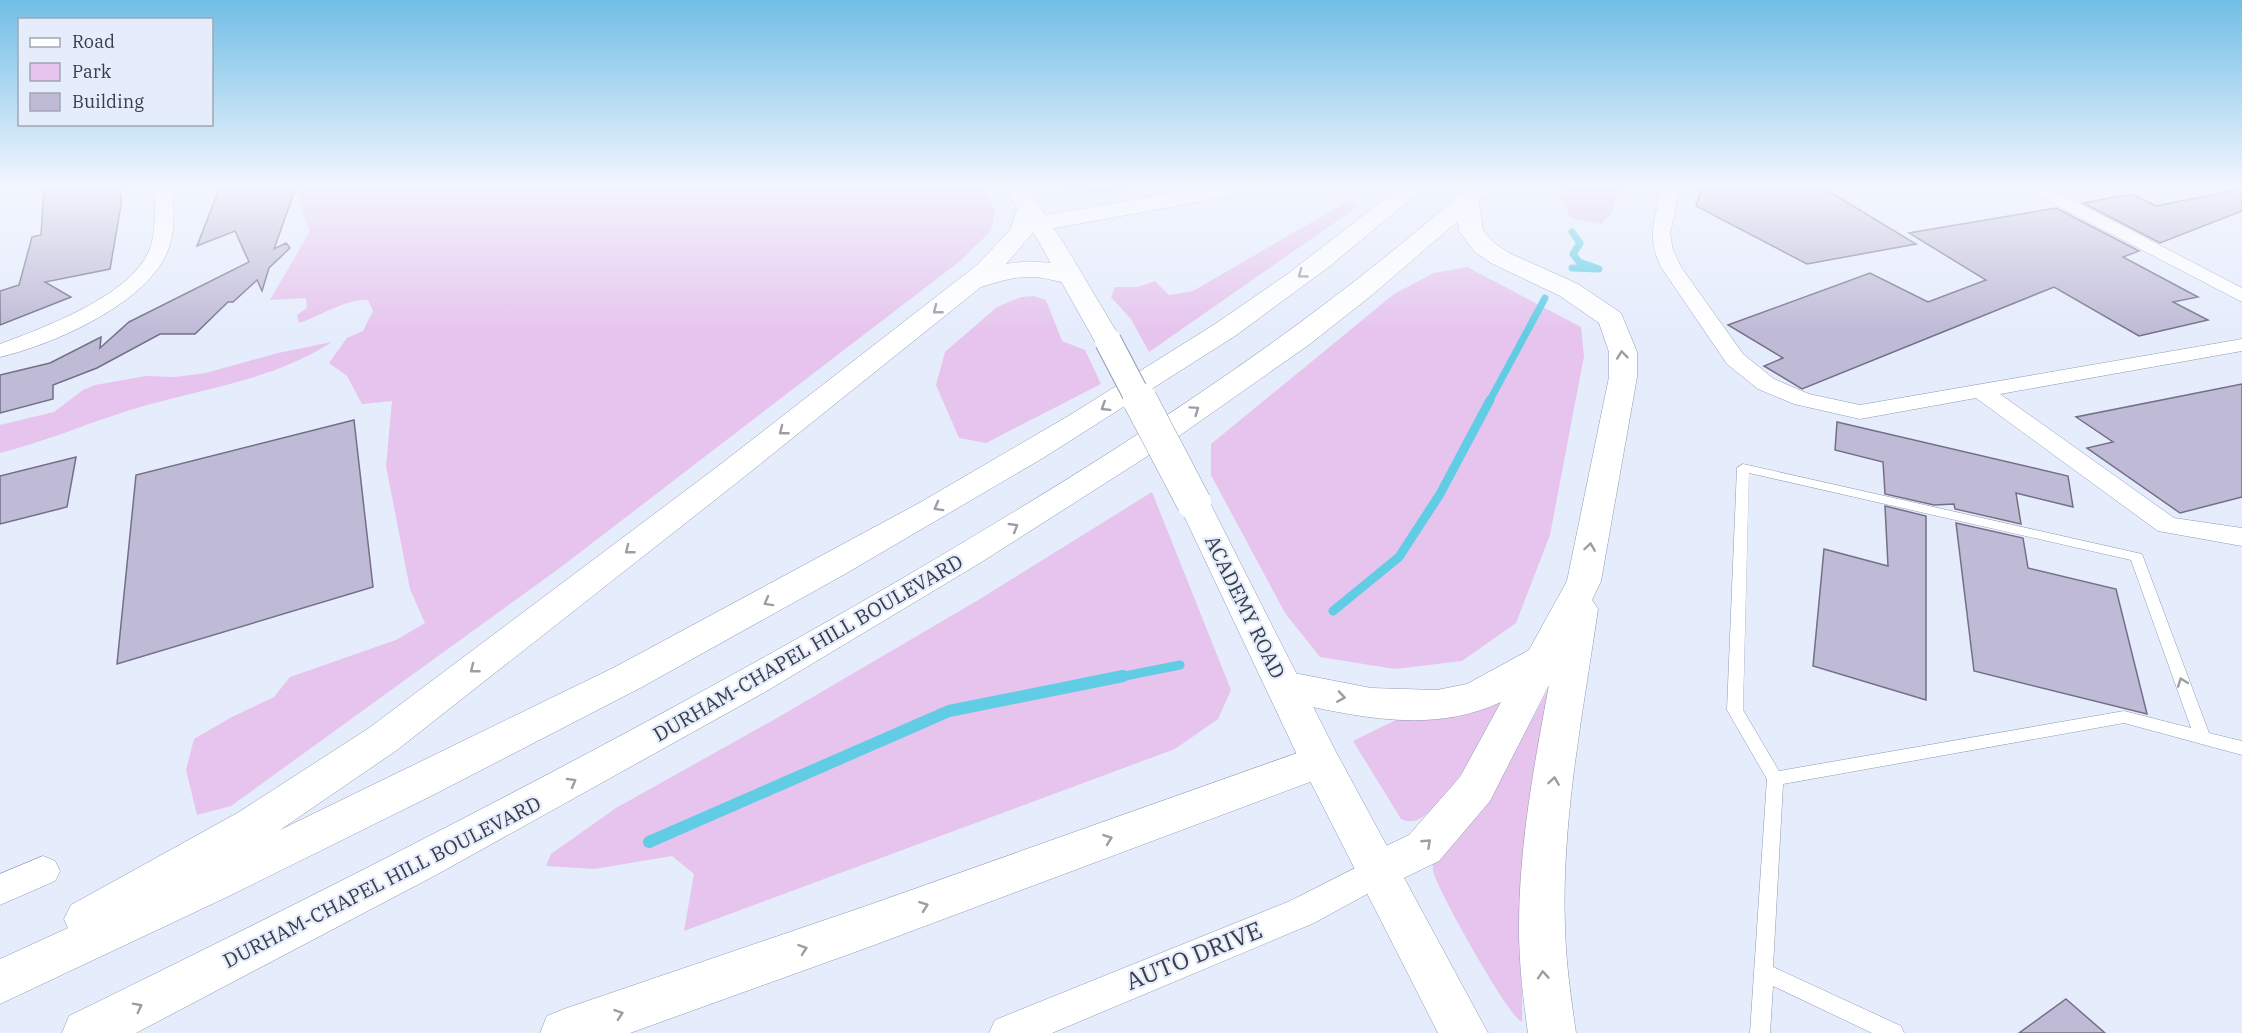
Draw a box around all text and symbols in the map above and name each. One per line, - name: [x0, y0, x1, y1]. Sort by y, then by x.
- legend: [18, 18, 213, 126]
- text: Road: [72, 30, 115, 53]
- text: Park: [72, 60, 112, 83]
- text: Building: [72, 90, 144, 113]
- one-way arrow: [1297, 267, 1308, 278]
- one-way arrow: [932, 303, 943, 314]
- one-way arrow: [1616, 351, 1629, 360]
- one-way arrow: [1101, 399, 1111, 411]
- one-way arrow: [1189, 406, 1200, 417]
- one-way arrow: [779, 423, 790, 434]
- one-way arrow: [934, 500, 944, 511]
- one-way arrow: [1008, 523, 1018, 535]
- street label: ACADEMY ROAD: [1199, 531, 1292, 683]
- one-way arrow: [1583, 542, 1595, 552]
- one-way arrow: [625, 543, 636, 554]
- street label: DURHAM-CHAPEL HILL BOULEVARD: [648, 548, 967, 748]
- one-way arrow: [764, 595, 774, 607]
- one-way arrow: [470, 661, 481, 672]
- one-way arrow: [2177, 677, 2190, 688]
- one-way arrow: [1337, 690, 1346, 702]
- one-way arrow: [1548, 776, 1560, 786]
- one-way arrow: [566, 778, 577, 789]
- street label: DURHAM-CHAPEL HILL BOULEVARD: [218, 789, 545, 974]
- one-way arrow: [1102, 834, 1112, 847]
- one-way arrow: [1420, 839, 1431, 850]
- one-way arrow: [918, 901, 929, 914]
- street label: AUTO DRIVE: [1121, 913, 1267, 997]
- one-way arrow: [797, 944, 808, 957]
- one-way arrow: [1537, 971, 1550, 980]
- one-way arrow: [132, 1003, 142, 1014]
- one-way arrow: [613, 1008, 624, 1021]

